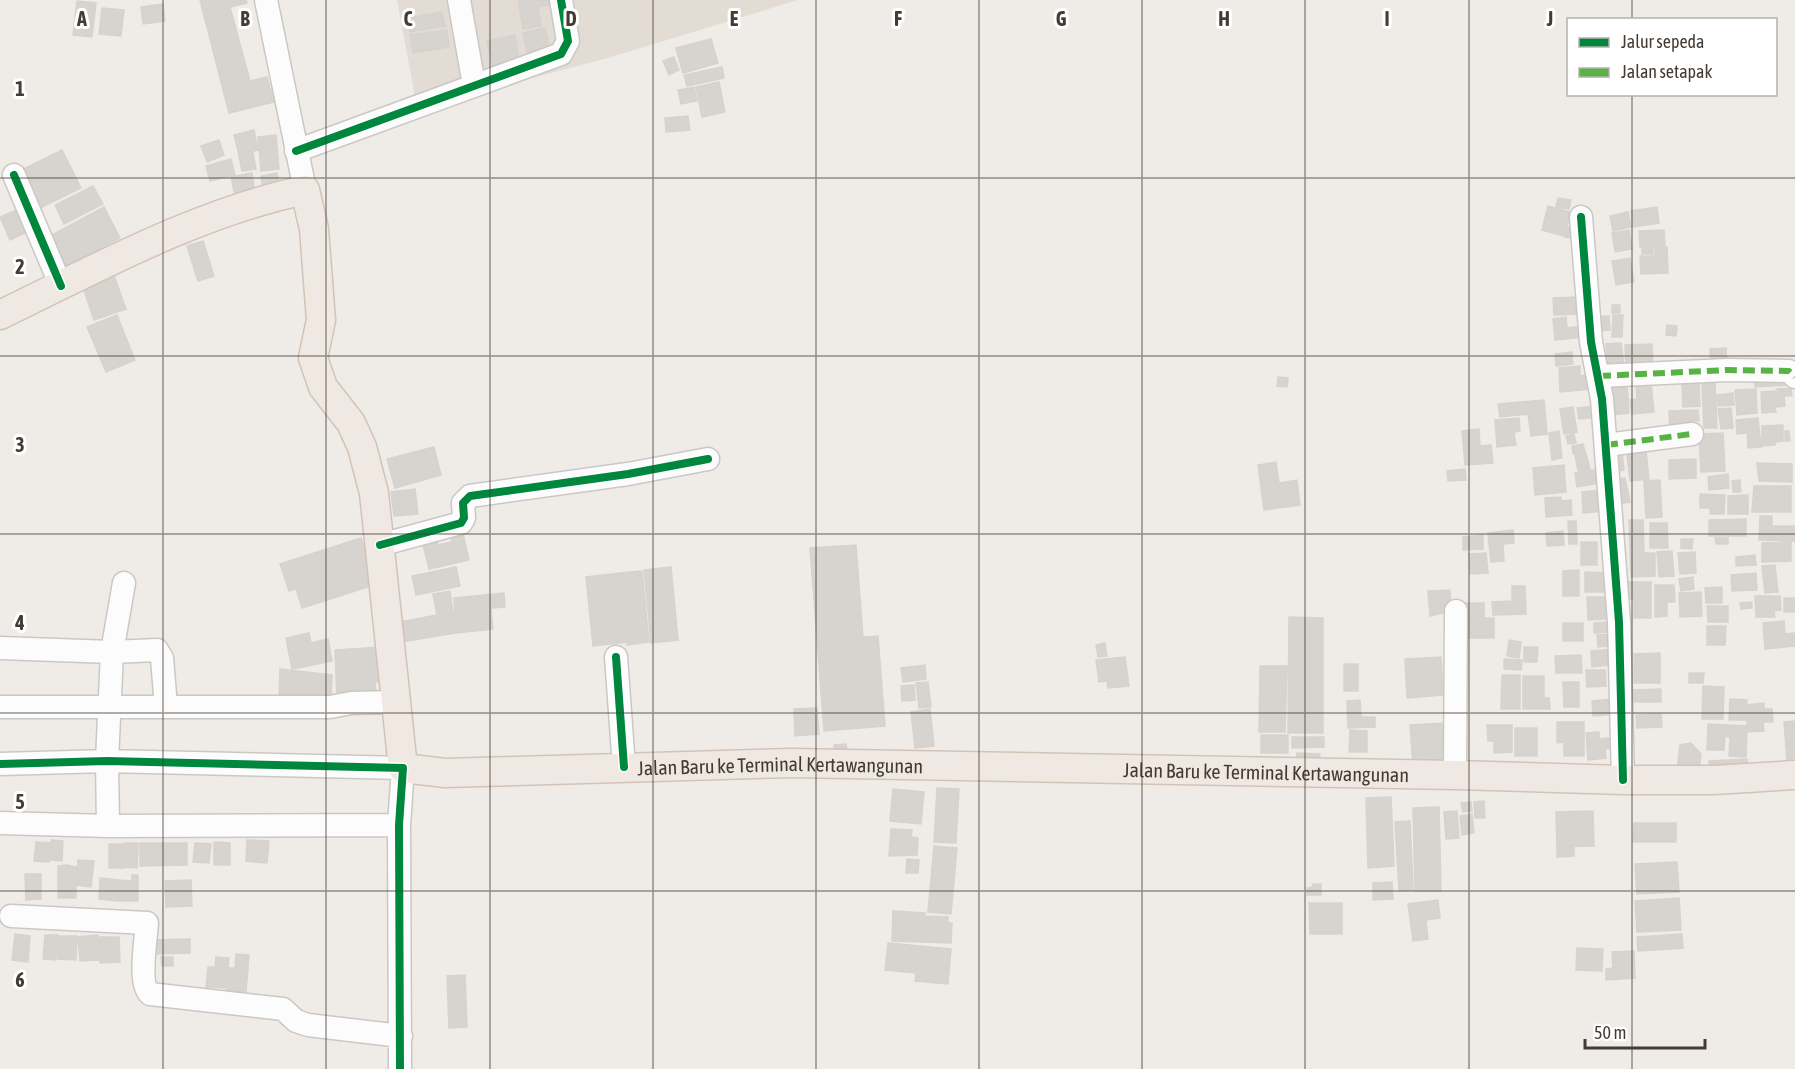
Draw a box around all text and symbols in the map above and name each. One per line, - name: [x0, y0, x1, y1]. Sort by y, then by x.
- text: A: [76, 7, 87, 30]
- text: B: [240, 7, 250, 30]
- text: C: [404, 7, 413, 30]
- text: D: [565, 7, 577, 30]
- text: E: [730, 7, 739, 30]
- text: F: [894, 7, 902, 30]
- text: G: [1056, 7, 1067, 30]
- text: H: [1218, 7, 1230, 30]
- text: I: [1384, 7, 1390, 30]
- text: J: [1546, 7, 1553, 30]
- legend: [1567, 18, 1777, 96]
- text: Jalur sepeda: [1621, 31, 1704, 52]
- text: Jalan setapak: [1621, 61, 1712, 82]
- text: 1: [15, 77, 25, 100]
- text: 2: [15, 255, 25, 278]
- text: 3: [15, 433, 25, 456]
- text: 4: [14, 611, 25, 634]
- street label: Jalan Baru ke Terminal Kertawangunan: [637, 751, 923, 779]
- street label: Jalan Baru ke Terminal Kertawangunan: [1123, 757, 1409, 786]
- text: 5: [15, 790, 25, 813]
- text: 6: [15, 968, 25, 991]
- scale bar: [1585, 1012, 1705, 1050]
- text: 50 m: [1594, 1022, 1626, 1043]

